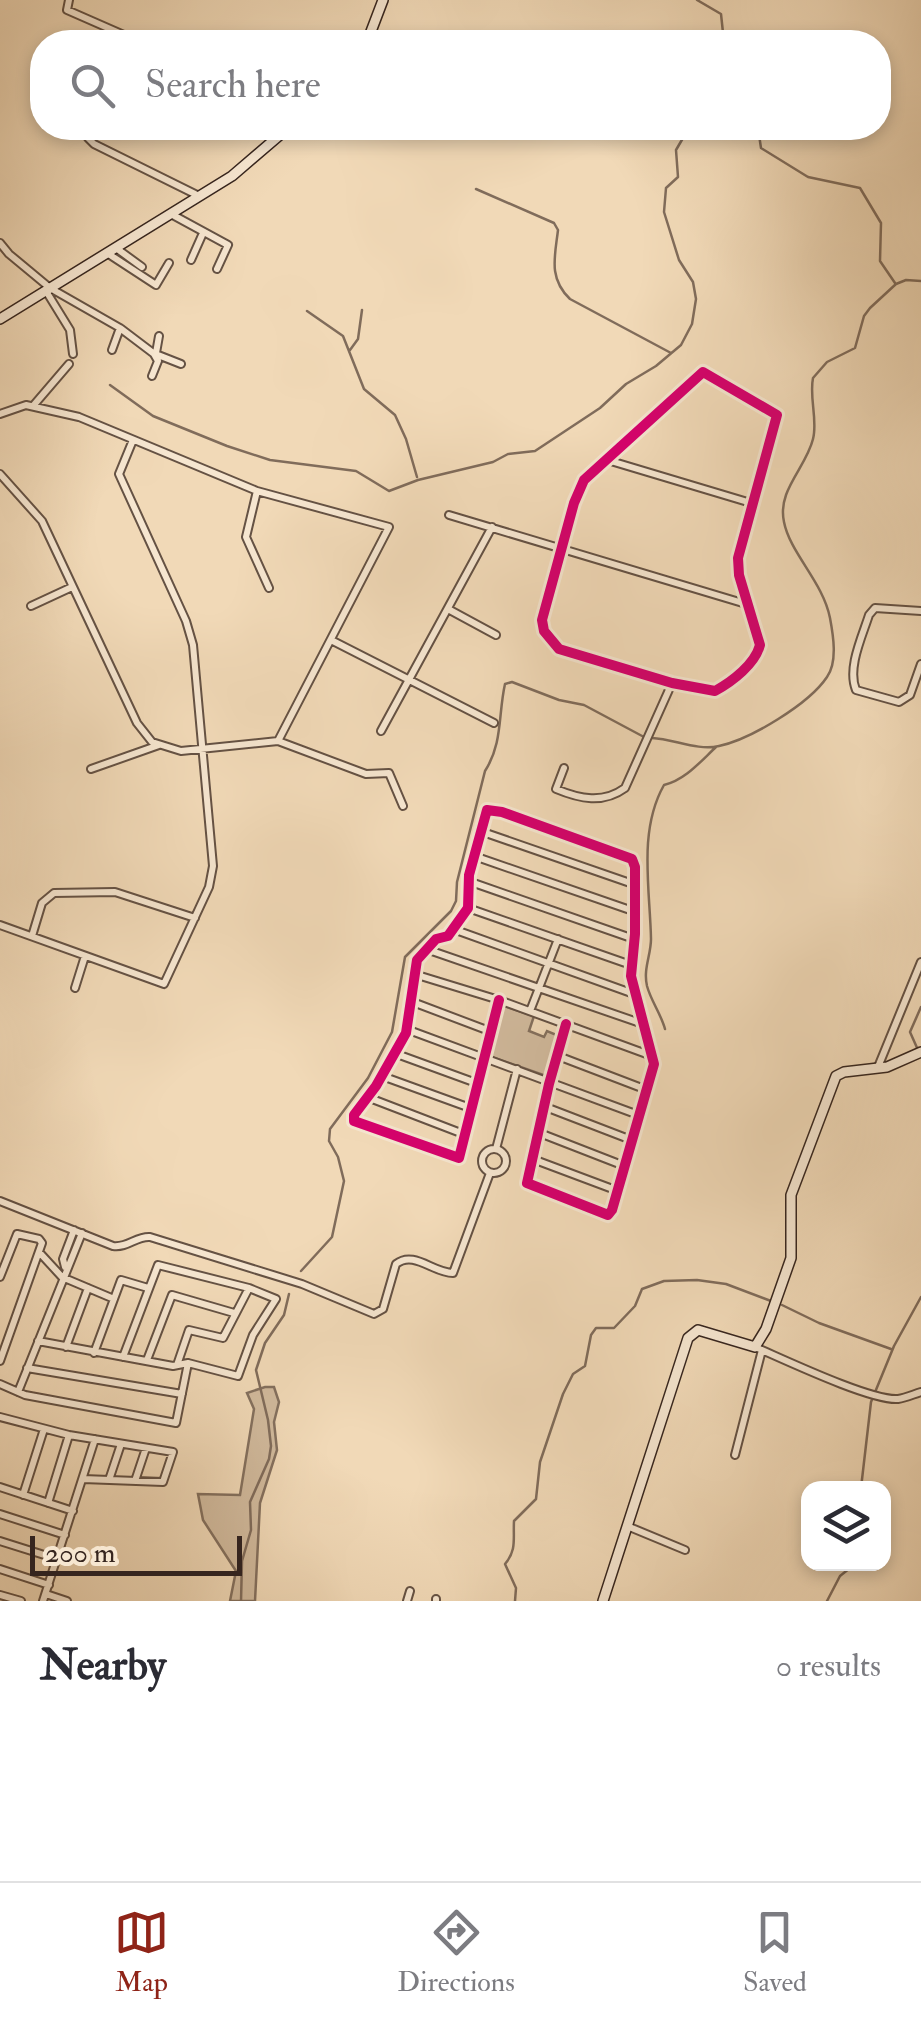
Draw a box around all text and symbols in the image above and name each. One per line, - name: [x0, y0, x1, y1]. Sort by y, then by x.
- search box: [30, 30, 891, 140]
- icon: search: [65, 58, 120, 113]
- text: Search here: [145, 61, 321, 109]
- map controls: [801, 1481, 891, 1571]
- button: layers: [801, 1481, 891, 1571]
- scale bar: [30, 1531, 242, 1576]
- text: 200 m: [45, 1536, 116, 1571]
- text: Nearby: [40, 1640, 166, 1692]
- text: 0 results: [776, 1646, 881, 1686]
- tab: Map: [114, 1905, 169, 2000]
- tab: Directions: [397, 1905, 515, 2000]
- tab: Saved: [743, 1905, 807, 2000]

